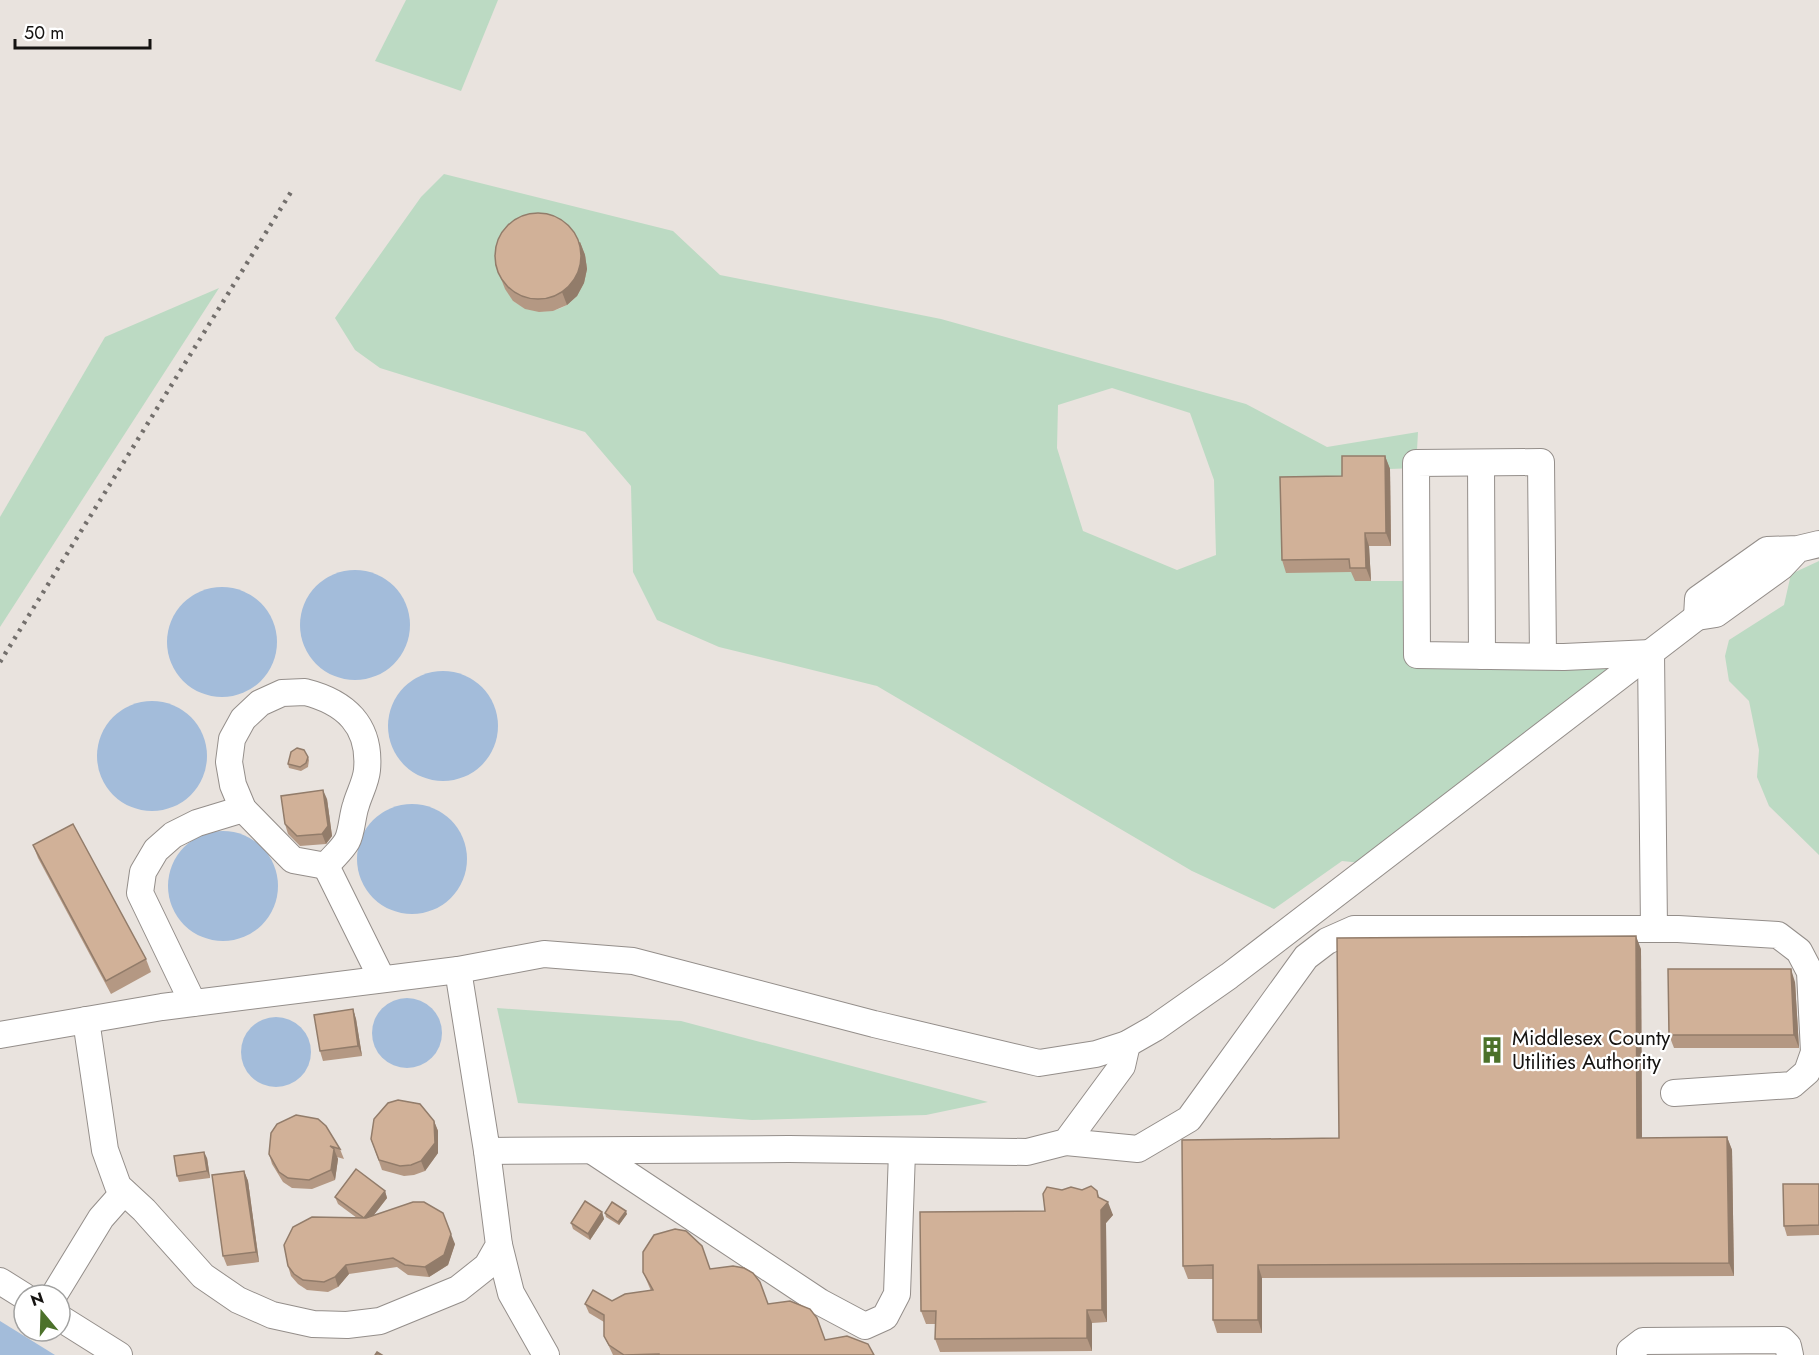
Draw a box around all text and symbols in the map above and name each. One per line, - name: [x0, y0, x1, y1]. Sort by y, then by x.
- scale bar: [15, 12, 150, 50]
- text: 50 m: [24, 20, 64, 46]
- place label: Middlesex County Utilities Authority: [1512, 1023, 1671, 1077]
- building icon: Middlesex County Utilities Authority: [1477, 1035, 1507, 1065]
- north arrow: [12, 1283, 72, 1343]
- text: N: [28, 1286, 47, 1312]

